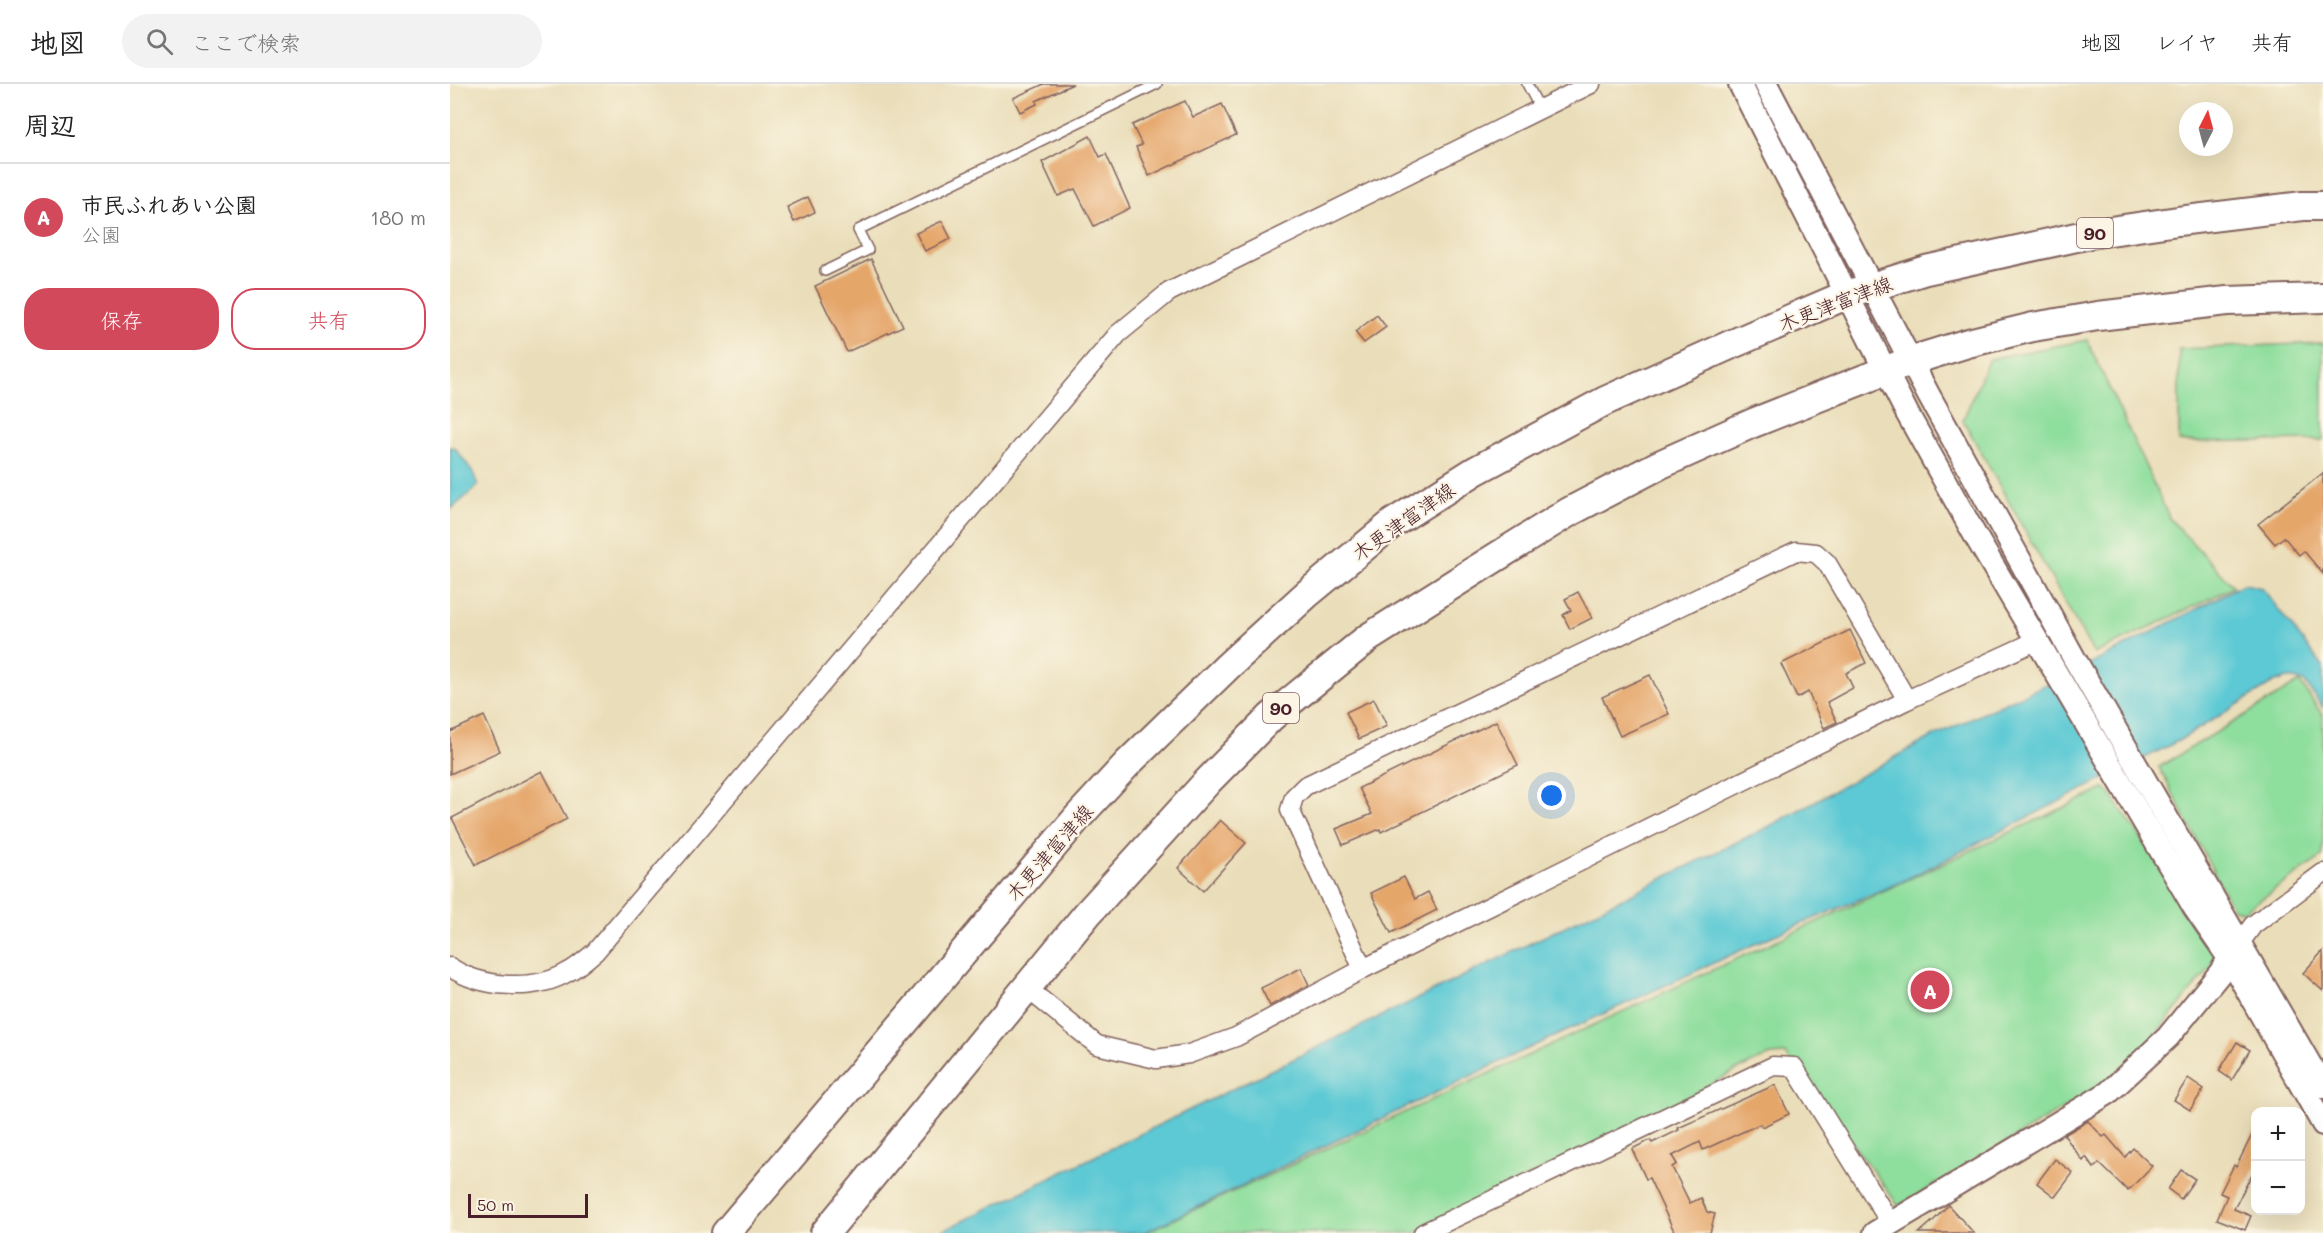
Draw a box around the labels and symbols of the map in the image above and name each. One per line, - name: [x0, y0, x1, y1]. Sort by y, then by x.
- north arrow: [2179, 102, 2233, 156]
- road number: 90: [2077, 218, 2113, 248]
- street label: 木更津富津線: [1774, 269, 1896, 337]
- street label: 木更津富津線: [1346, 476, 1460, 566]
- road number: 90: [1263, 693, 1299, 723]
- your location: [1537, 781, 1566, 810]
- street label: 木更津富津線: [1000, 798, 1098, 906]
- pin: A: [1910, 968, 1950, 1012]
- scale bar: [468, 1191, 588, 1218]

